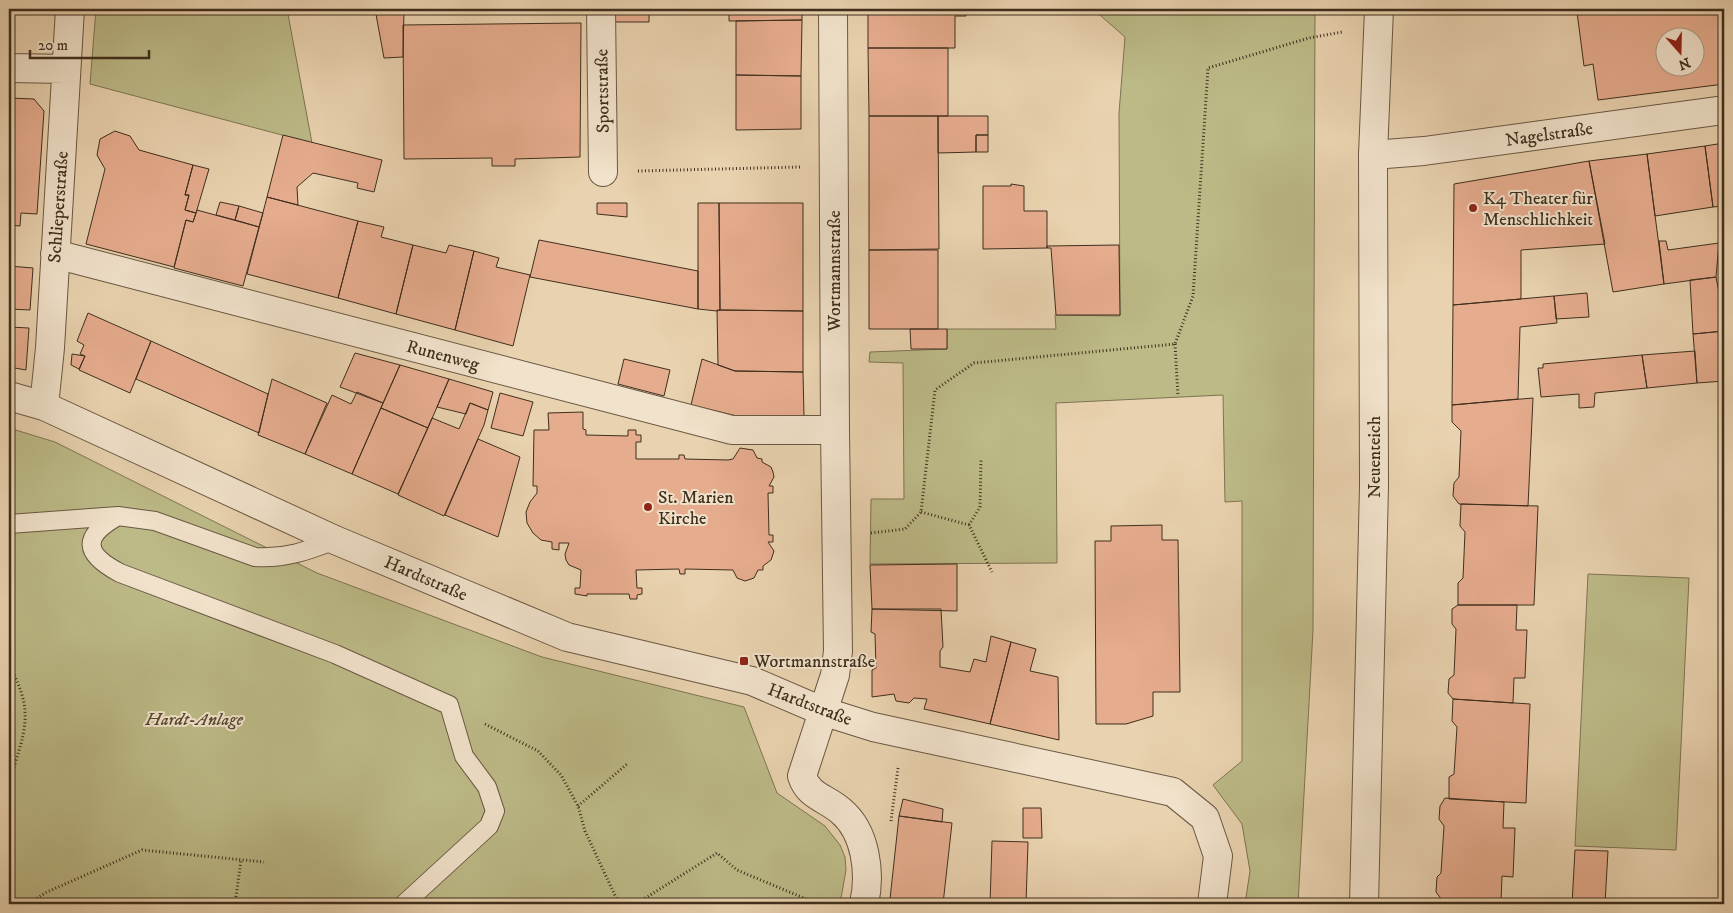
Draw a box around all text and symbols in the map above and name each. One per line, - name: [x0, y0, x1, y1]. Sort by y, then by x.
- scale bar: [30, 28, 149, 60]
- north arrow: [1656, 28, 1706, 78]
- text: 20 m: [38, 36, 68, 55]
- street label: Sportstraße: [591, 49, 615, 133]
- text: N: [1675, 53, 1693, 74]
- street label: Nagelstraße: [1504, 118, 1594, 152]
- street label: Schlieperstraße: [44, 151, 74, 264]
- place label: K4 Theater für Menschlichkeit: [1483, 188, 1593, 231]
- marker: K4 Theater für Menschlichkeit: [1467, 202, 1479, 214]
- street label: Wortmannstraße: [824, 210, 846, 333]
- street label: Runenweg: [404, 336, 482, 376]
- street label: Neuenteich: [1364, 415, 1386, 498]
- place label: St. Marien Kirche: [658, 487, 734, 530]
- marker: St. Marien Kirche: [642, 501, 654, 513]
- street label: Hardtstraße: [381, 551, 471, 606]
- place label: Wortmannstraße: [753, 651, 875, 673]
- marker: Wortmannstraße: [738, 655, 750, 667]
- street label: Hardtstraße: [764, 679, 855, 731]
- park label: Hardt-Anlage: [144, 709, 244, 731]

